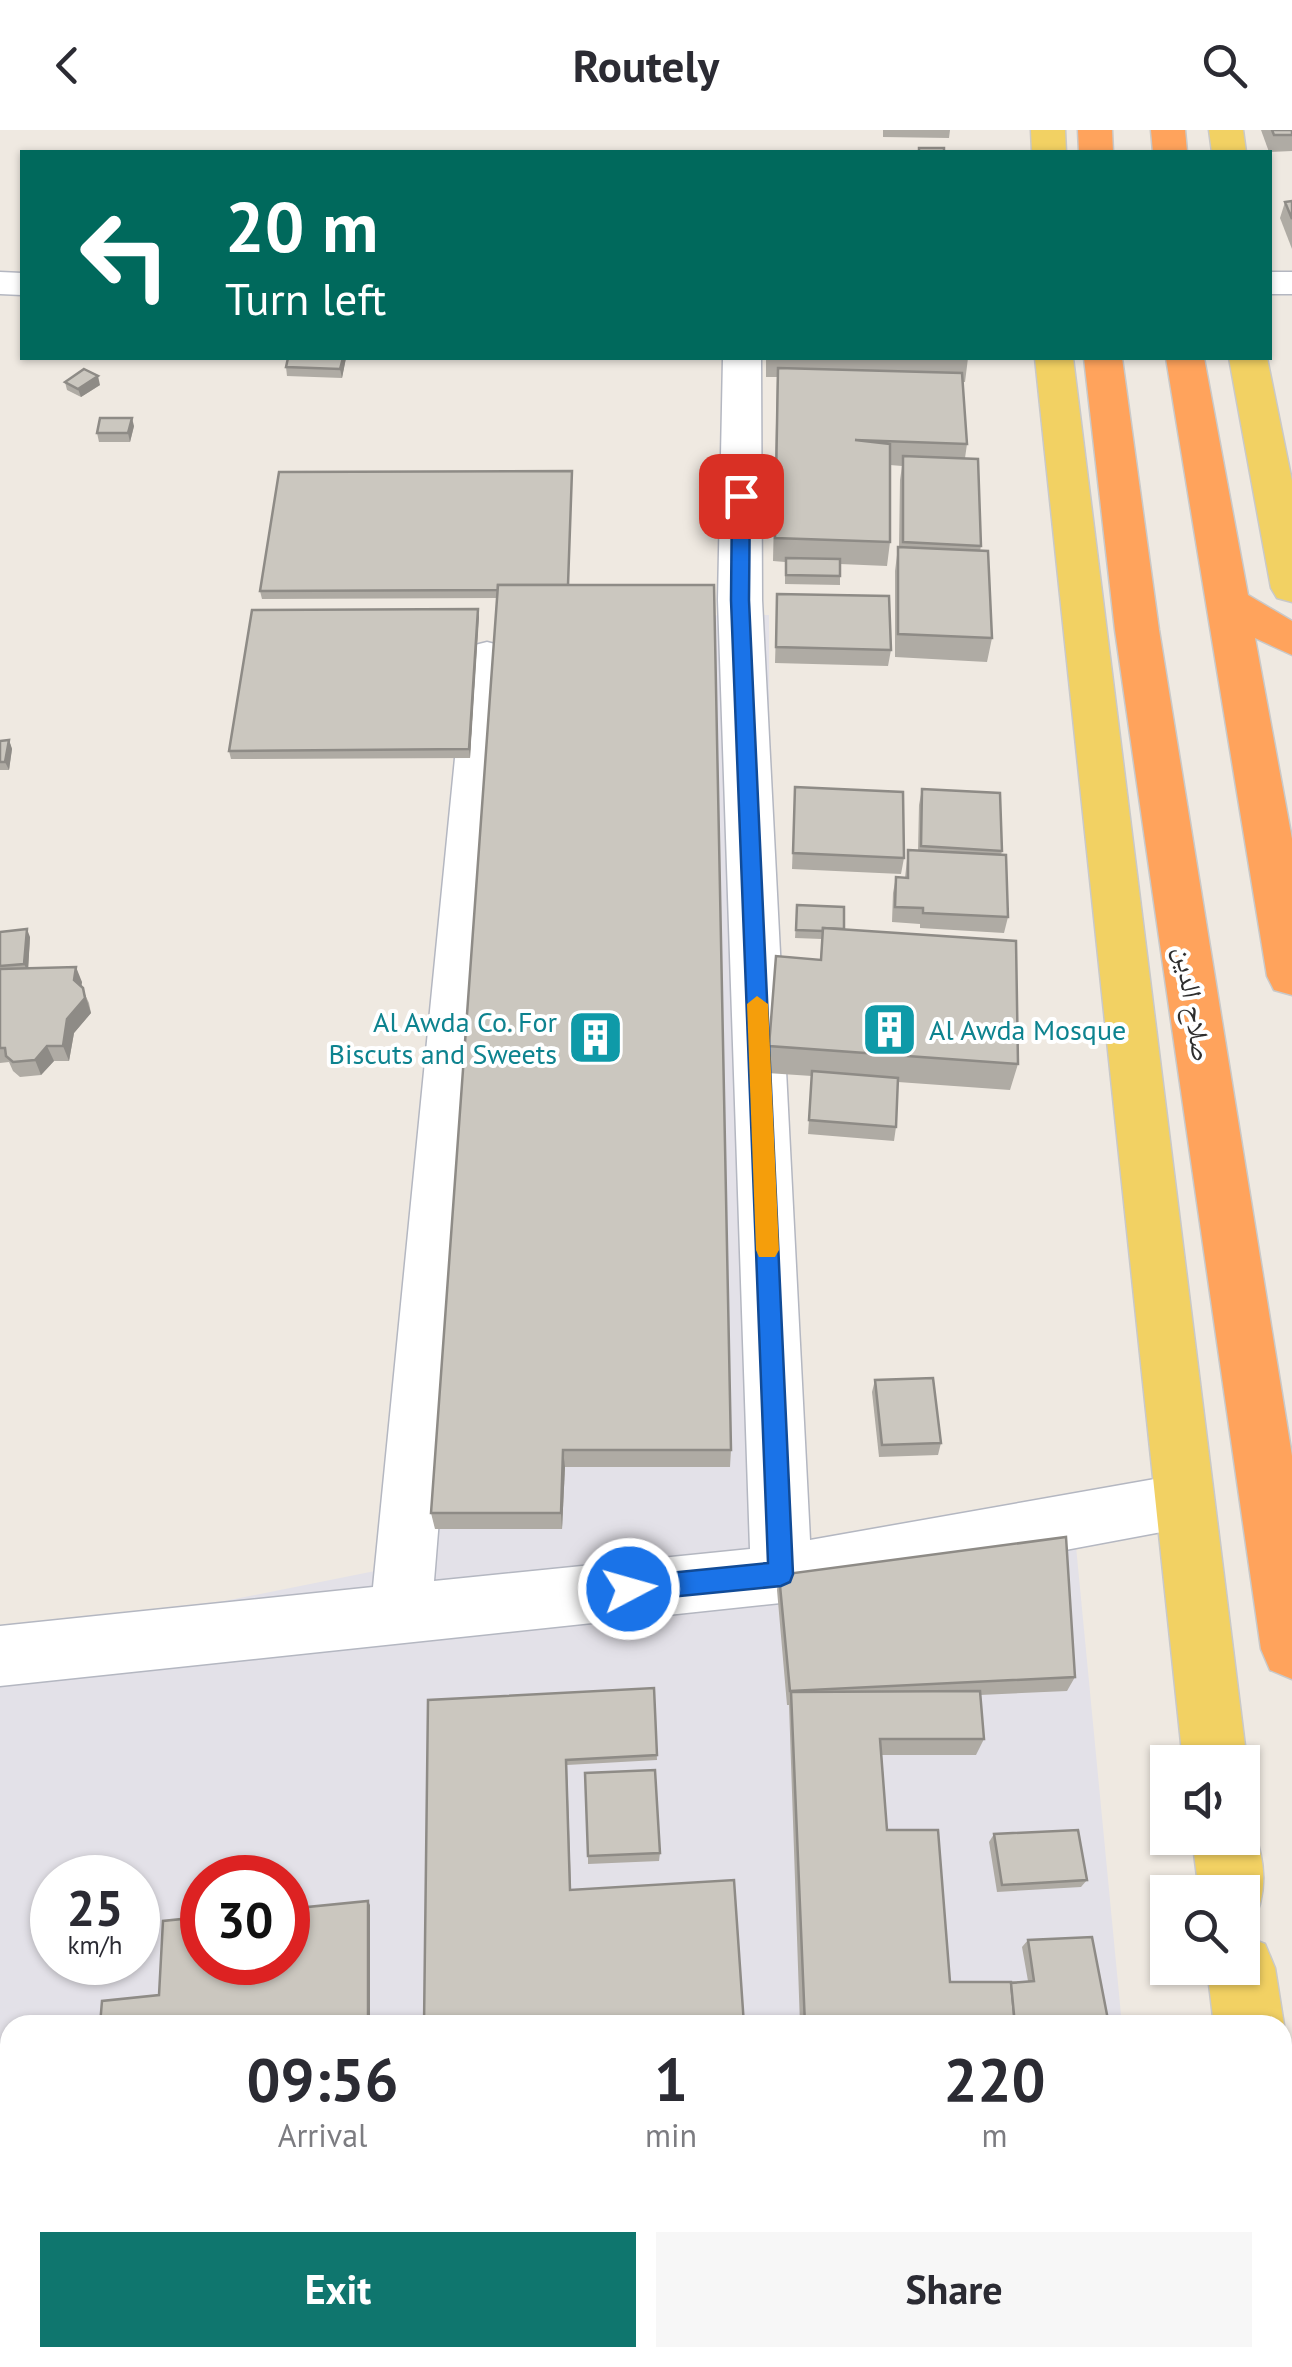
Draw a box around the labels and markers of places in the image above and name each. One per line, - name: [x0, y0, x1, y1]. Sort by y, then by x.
- pin: [699, 454, 784, 539]
- building icon: Al Awda Mosque: [860, 1000, 920, 1060]
- place label: Al Awda Co. For Biscuts and Sweets: [329, 1003, 557, 1072]
- building icon: Al Awda Co. For Biscuts and Sweets: [566, 1008, 626, 1068]
- place label: Al Awda Mosque: [929, 1011, 1126, 1048]

